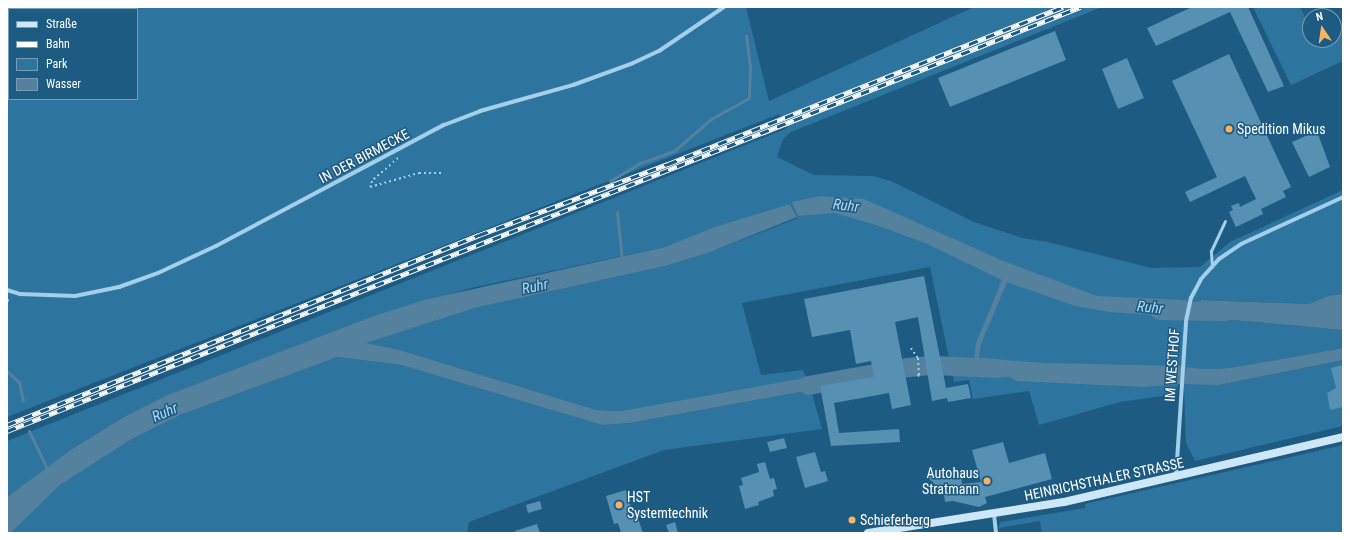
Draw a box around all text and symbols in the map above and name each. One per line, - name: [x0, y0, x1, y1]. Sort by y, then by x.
- legend: [8, 8, 138, 100]
- north arrow: [1302, 8, 1342, 48]
- text: N: [1315, 10, 1324, 24]
- text: Straße: [46, 17, 77, 31]
- text: Bahn: [46, 37, 70, 51]
- text: Park: [46, 57, 67, 71]
- text: Wasser: [46, 77, 81, 91]
- place label: Spedition Mikus: [1237, 121, 1326, 137]
- marker: Spedition Mikus: [1224, 124, 1234, 134]
- street label: IN DER BIRMECKE: [316, 125, 412, 187]
- water label: Ruhr: [832, 195, 860, 217]
- water label: Ruhr: [520, 275, 550, 299]
- water label: Ruhr: [1136, 298, 1164, 318]
- street label: IM WESTHOF: [1161, 328, 1183, 402]
- water label: Ruhr: [149, 399, 181, 427]
- street label: HEINRICHSTHALER STRASSE: [1023, 454, 1185, 504]
- place label: Autohaus Stratmann: [922, 465, 979, 498]
- marker: Autohaus Stratmann: [982, 476, 992, 486]
- place label: HST Systemtechnik: [627, 489, 708, 522]
- marker: HST Systemtechnik: [614, 500, 624, 510]
- place label: Schieferberg: [860, 512, 930, 528]
- marker: Schieferberg: [847, 515, 857, 525]

